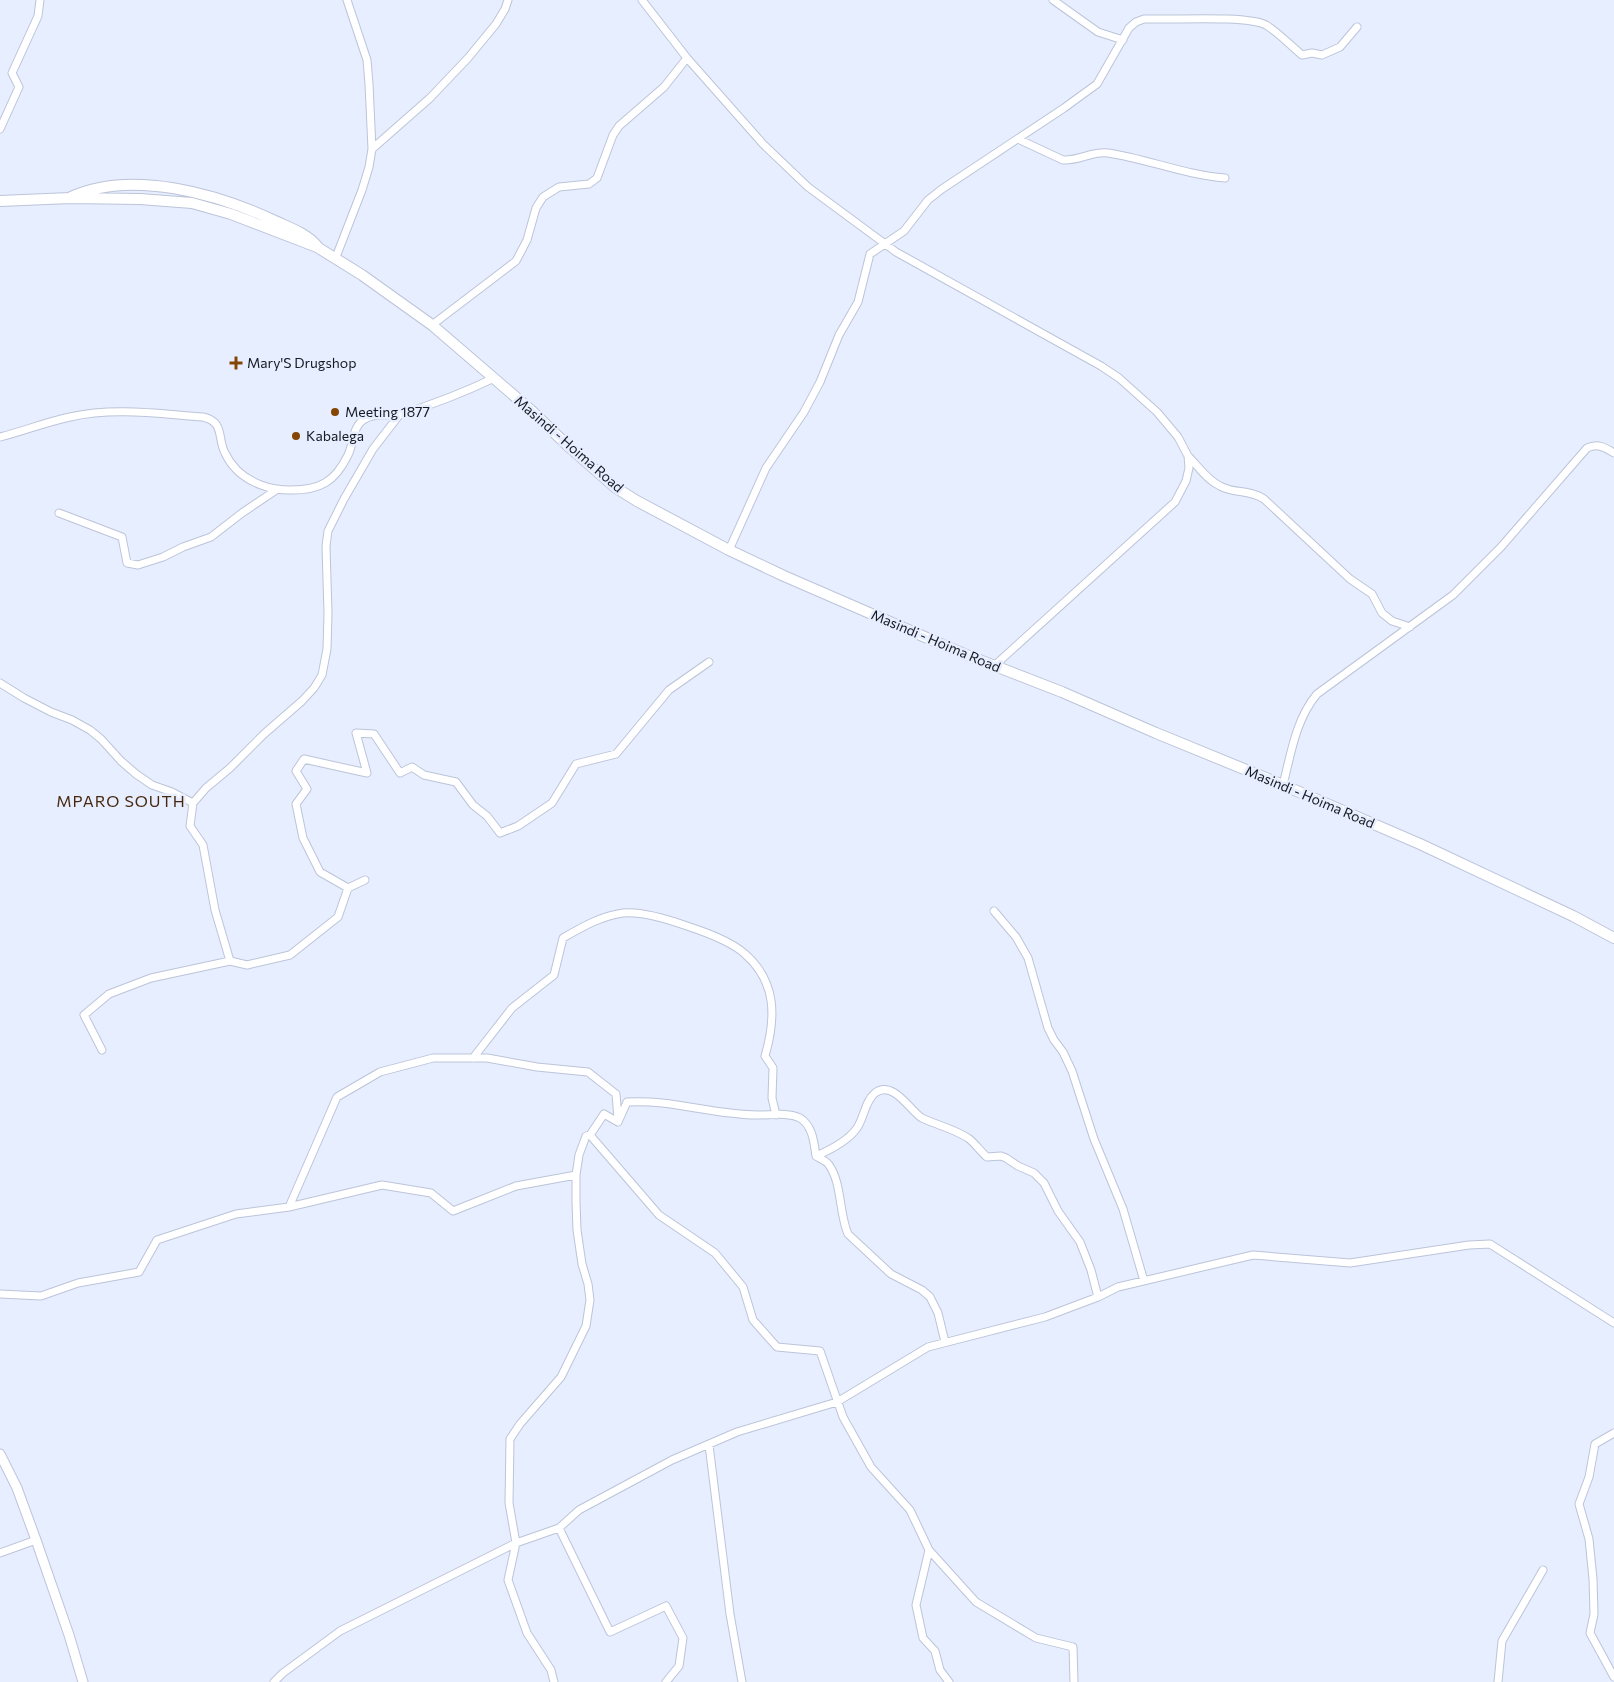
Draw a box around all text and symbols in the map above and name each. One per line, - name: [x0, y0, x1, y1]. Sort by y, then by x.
- place label: Mary'S Drugshop: [247, 354, 357, 371]
- marker: Mary'S Drugshop: [229, 356, 243, 370]
- street label: Masindi - Hoima Road: [511, 392, 627, 496]
- place label: Meeting 1877: [345, 403, 430, 420]
- marker: Meeting 1877: [329, 406, 341, 418]
- place label: Kabalega: [306, 427, 364, 444]
- marker: Kabalega: [290, 430, 302, 442]
- street label: Masindi - Hoima Road: [869, 606, 1003, 676]
- street label: Masindi - Hoima Road: [1243, 762, 1377, 832]
- district label: MPARO SOUTH: [56, 791, 186, 810]

